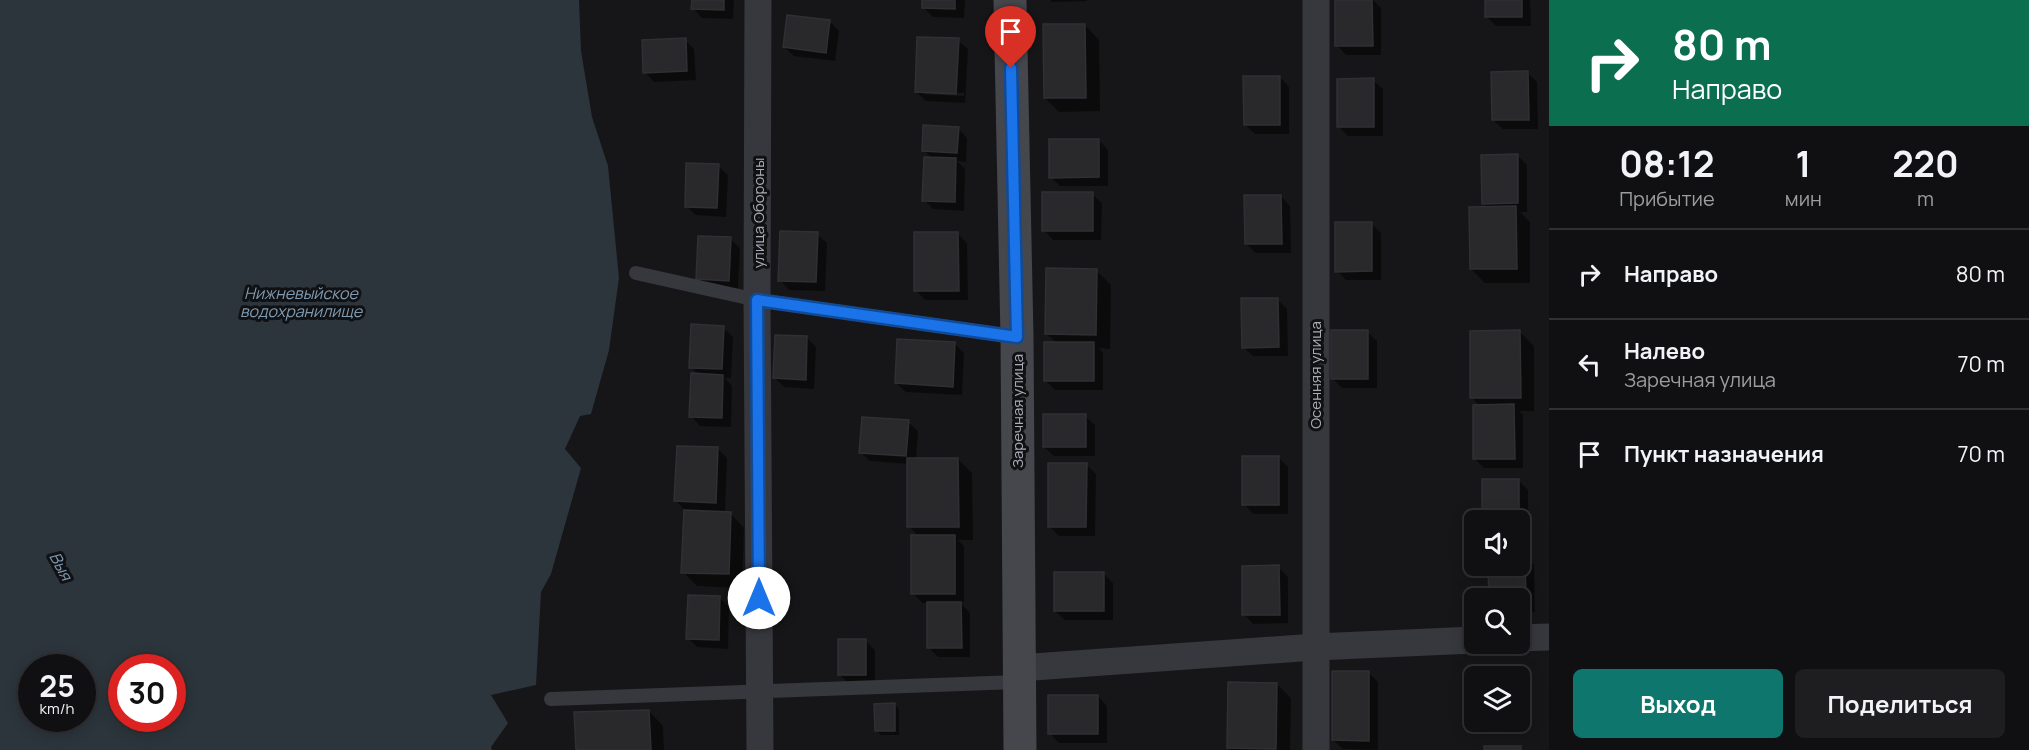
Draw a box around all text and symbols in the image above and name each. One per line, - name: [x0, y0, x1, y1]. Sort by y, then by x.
- pin: [985, 6, 1036, 68]
- icon: arrive: [994, 15, 1027, 48]
- text: 80 m: [1672, 15, 1772, 73]
- icon: right: [1573, 24, 1651, 102]
- text: Направо: [1672, 70, 1782, 107]
- text: 08:12: [1619, 139, 1715, 188]
- text: 1: [1795, 139, 1811, 188]
- text: 220: [1892, 139, 1959, 188]
- street label: улица Обороны: [748, 158, 769, 268]
- text: Прибытие: [1619, 185, 1715, 212]
- text: мин: [1785, 185, 1822, 212]
- text: m: [1917, 185, 1934, 212]
- icon: right: [1573, 258, 1606, 291]
- text: Направо: [1624, 259, 1718, 289]
- text: 80 m: [1956, 259, 2005, 289]
- water label: Нижневыйское водохранилище: [240, 282, 364, 322]
- street label: Осенняя улица: [1305, 321, 1326, 429]
- text: Налево: [1624, 336, 1705, 366]
- icon: left: [1573, 348, 1606, 381]
- text: 70 m: [1957, 349, 2005, 379]
- street label: Заречная улица: [1007, 354, 1028, 468]
- text: Заречная улица: [1624, 366, 1776, 393]
- icon: arrive: [1573, 438, 1606, 471]
- text: Пункт назначения: [1624, 439, 1824, 469]
- text: 70 m: [1957, 439, 2005, 469]
- map controls: [1464, 510, 1530, 732]
- button: sound: [1464, 510, 1530, 576]
- water label: Выя: [44, 548, 78, 585]
- position arrow: [727, 566, 791, 630]
- button: search: [1464, 588, 1530, 654]
- speed limit sign: 30: [108, 654, 186, 732]
- text: 25: [39, 665, 75, 706]
- button: layers: [1464, 666, 1530, 732]
- button: Выход: [1573, 669, 1783, 738]
- button: Поделиться: [1795, 669, 2005, 738]
- text: km/h: [40, 698, 74, 719]

